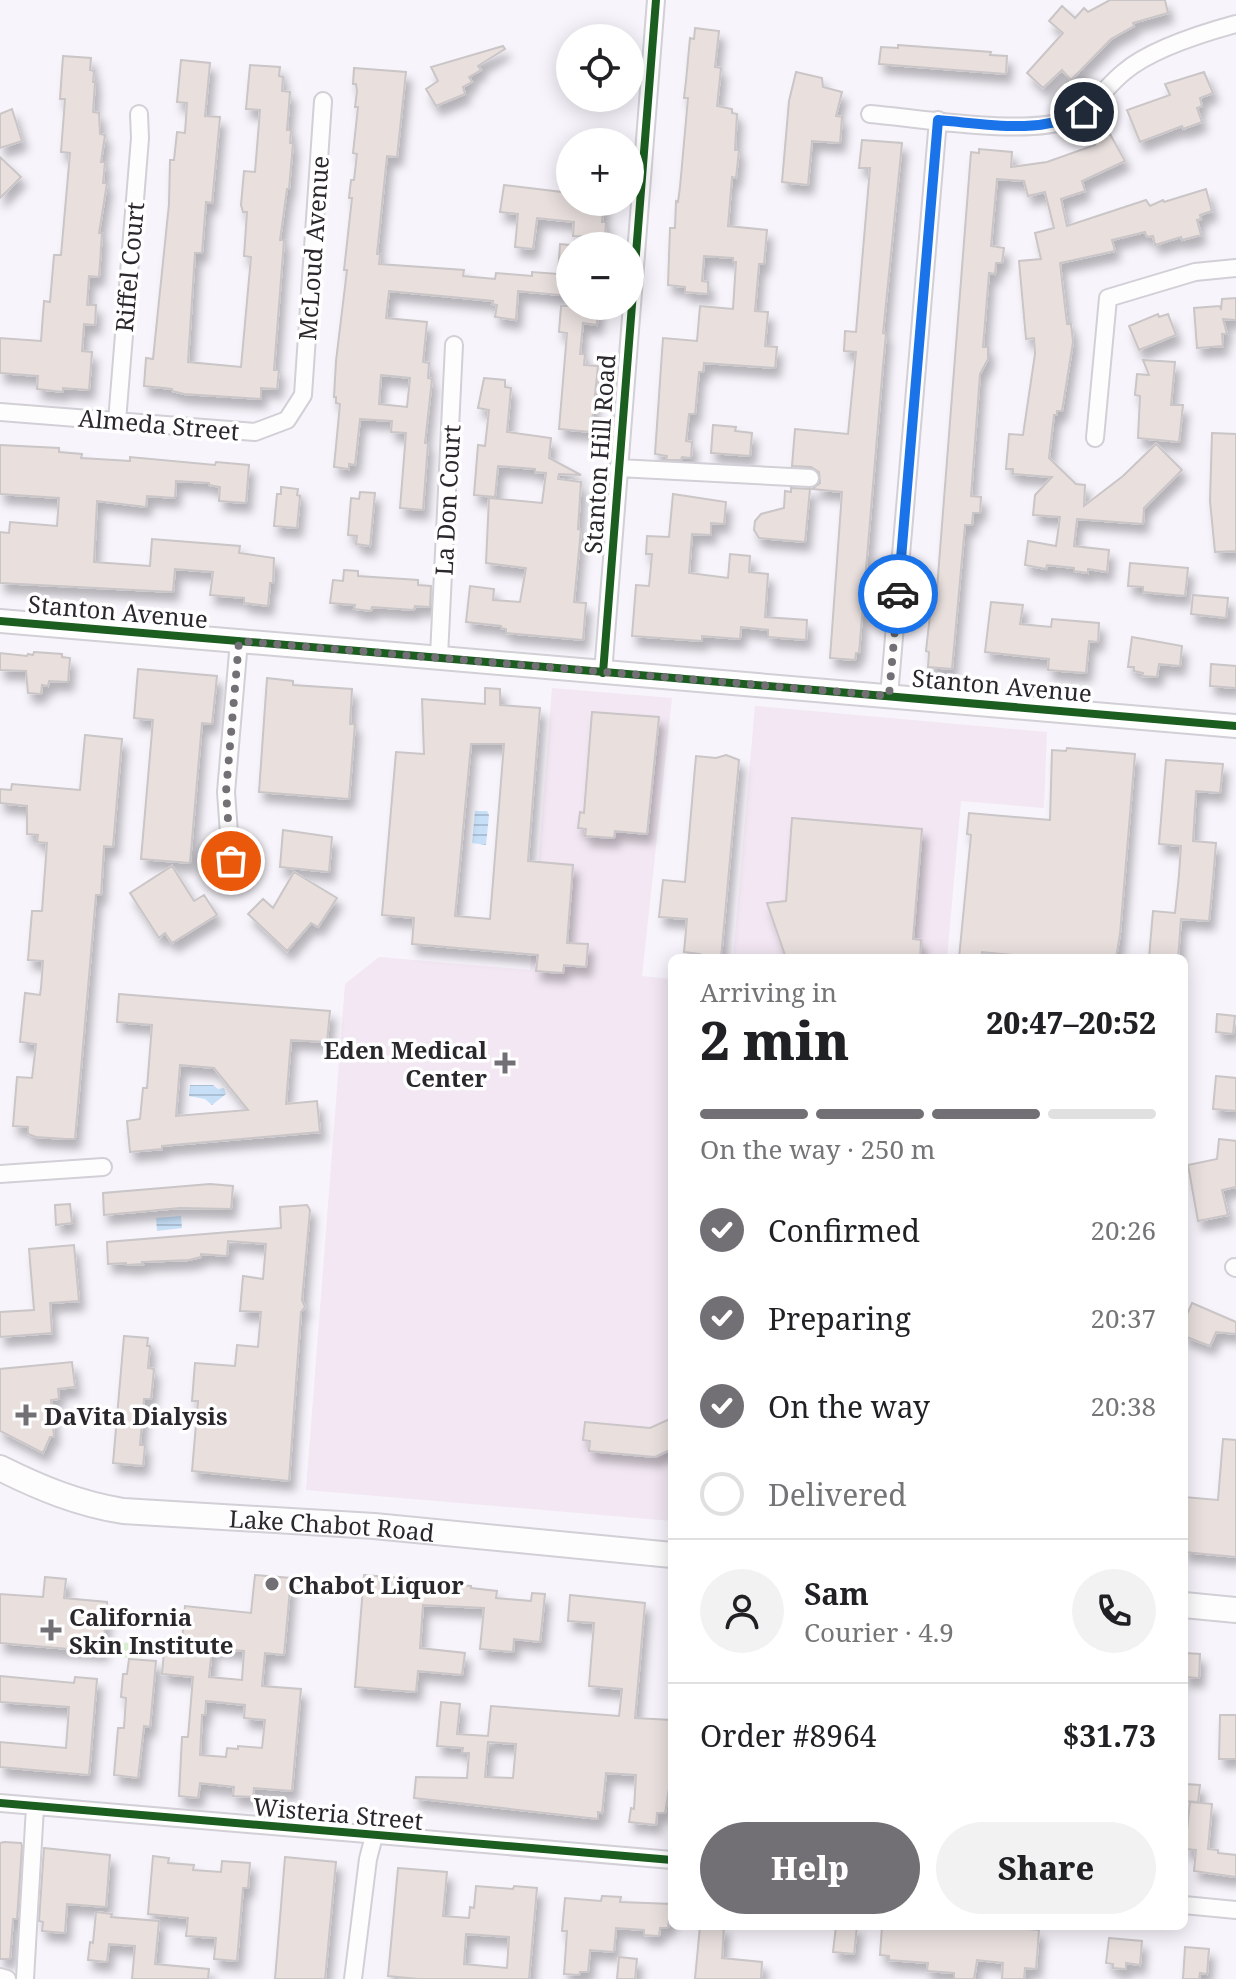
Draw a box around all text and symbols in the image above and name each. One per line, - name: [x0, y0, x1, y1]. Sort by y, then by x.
- map controls: [556, 24, 644, 320]
- button: locate: [556, 24, 644, 112]
- pin: [1050, 78, 1118, 146]
- icon: home: [1062, 90, 1106, 134]
- button: +: [556, 128, 644, 216]
- street label: McLoud Avenue: [290, 155, 336, 341]
- street label: Riffel Court: [107, 201, 151, 333]
- button: −: [556, 232, 644, 320]
- street label: Stanton Hill Road: [576, 353, 622, 555]
- street label: Almeda Street: [77, 401, 241, 447]
- street label: La Don Court: [427, 424, 467, 576]
- courier: [858, 554, 938, 634]
- icon: car: [876, 572, 920, 616]
- street label: Stanton Avenue: [27, 587, 209, 635]
- street label: Stanton Avenue: [911, 661, 1093, 709]
- pin: [197, 827, 265, 895]
- icon: bag: [209, 839, 253, 883]
- text: Arriving in: [700, 974, 837, 1010]
- text: 20:47–20:52: [986, 1002, 1156, 1043]
- text: 2 min: [700, 1004, 849, 1075]
- place label: Eden Medical Center: [324, 1033, 488, 1094]
- marker: Eden Medical Center: [494, 1052, 516, 1074]
- text: On the way · 250 m: [700, 1131, 935, 1167]
- icon: check: [700, 1208, 744, 1252]
- text: Confirmed: [768, 1210, 920, 1251]
- text: 20:26: [1090, 1212, 1156, 1248]
- icon: check: [700, 1296, 744, 1340]
- text: Preparing: [768, 1298, 911, 1339]
- text: 20:37: [1090, 1300, 1156, 1336]
- icon: check: [700, 1384, 744, 1428]
- text: On the way: [768, 1386, 930, 1427]
- text: 20:38: [1090, 1388, 1156, 1424]
- place label: DaVita Dialysis: [44, 1399, 228, 1432]
- marker: DaVita Dialysis: [15, 1404, 37, 1426]
- text: Delivered: [768, 1474, 907, 1515]
- street label: Lake Chabot Road: [228, 1501, 436, 1548]
- place label: Chabot Liquor: [288, 1568, 464, 1601]
- button: person: [700, 1569, 784, 1653]
- button: phone: [1072, 1569, 1156, 1653]
- text: Sam: [804, 1573, 869, 1614]
- marker: Chabot Liquor: [263, 1575, 281, 1593]
- place label: California Skin Institute: [69, 1600, 233, 1661]
- text: Courier · 4.9: [804, 1614, 954, 1650]
- marker: California Skin Institute: [40, 1619, 62, 1641]
- text: Order #8964: [700, 1715, 877, 1756]
- text: $31.73: [1062, 1715, 1156, 1756]
- street label: Wisteria Street: [252, 1789, 424, 1837]
- button: Help: [700, 1822, 920, 1914]
- button: Share: [936, 1822, 1156, 1914]

